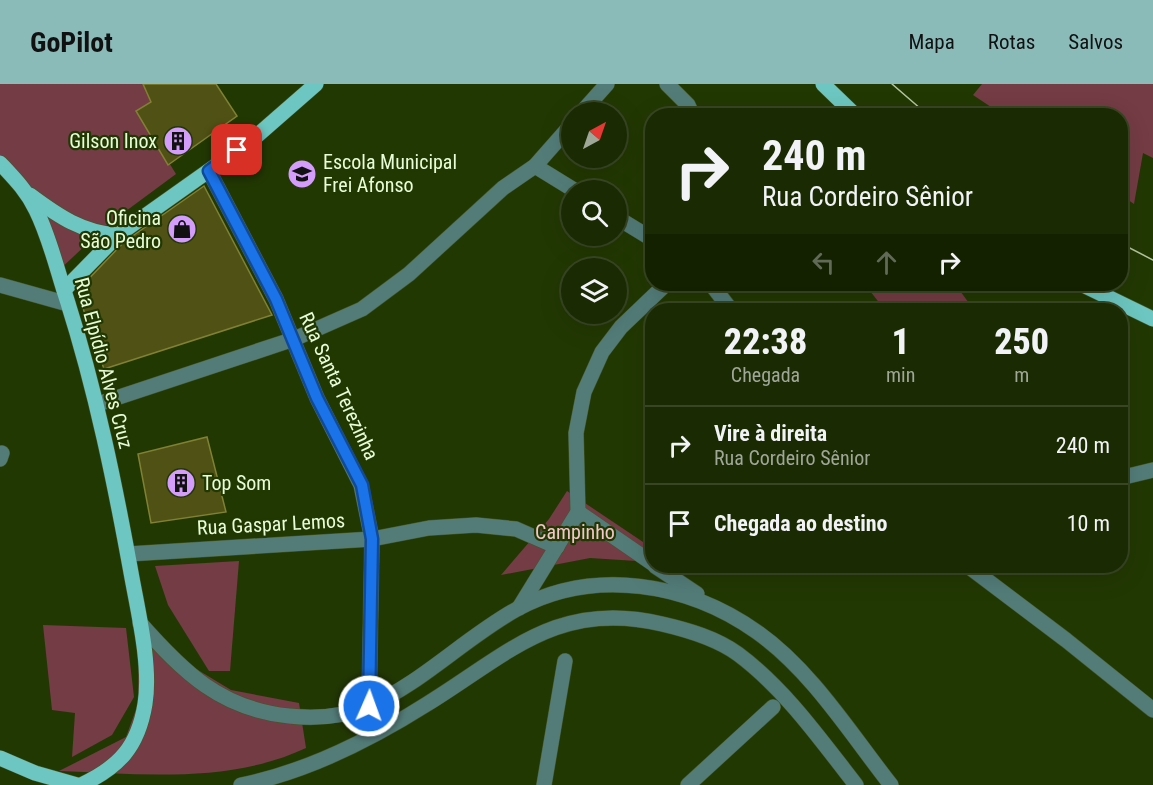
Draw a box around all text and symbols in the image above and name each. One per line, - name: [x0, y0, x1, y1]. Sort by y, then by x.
- text: GoPilot: [30, 26, 113, 59]
- text: Mapa: [908, 30, 955, 54]
- text: Rotas: [988, 30, 1035, 54]
- text: Salvos: [1068, 30, 1123, 54]
- north arrow: [561, 102, 627, 168]
- map controls: [561, 102, 627, 324]
- pin: [211, 124, 262, 175]
- building icon: Gilson Inox: [162, 125, 194, 157]
- place label: Gilson Inox: [69, 129, 157, 153]
- text: 240 m: [762, 131, 867, 180]
- icon: right: [663, 132, 741, 210]
- icon: arrive: [220, 133, 253, 166]
- place label: Escola Municipal Frei Afonso: [323, 150, 457, 197]
- school or university icon: Escola Municipal Frei Afonso: [286, 158, 318, 190]
- button: search: [561, 180, 627, 246]
- text: Rua Cordeiro Sênior: [762, 181, 973, 213]
- place label: Oficina São Pedro: [80, 206, 161, 253]
- shop icon: Oficina São Pedro: [166, 213, 198, 245]
- icon: left: [807, 246, 840, 279]
- icon: ahead: [870, 246, 903, 279]
- icon: right: [933, 246, 966, 279]
- button: layers: [561, 258, 627, 324]
- street label: Rua Elpídio Alves Cruz: [70, 275, 138, 451]
- street label: Rua Santa Terezinha: [294, 308, 384, 464]
- text: 22:38: [724, 321, 807, 363]
- text: 1: [892, 321, 910, 363]
- text: 250: [994, 321, 1049, 363]
- text: Chegada: [731, 363, 800, 387]
- text: min: [886, 363, 915, 387]
- text: m: [1014, 363, 1029, 387]
- text: Vire à direita: [714, 421, 827, 446]
- icon: right: [663, 429, 696, 462]
- text: 240 m: [1056, 433, 1110, 458]
- text: Rua Cordeiro Sênior: [714, 446, 870, 470]
- building icon: Top Som: [165, 467, 197, 499]
- place label: Top Som: [202, 471, 271, 495]
- icon: arrive: [663, 507, 696, 540]
- street label: Rua Gaspar Lemos: [196, 508, 346, 540]
- text: Chegada ao destino: [714, 511, 888, 536]
- text: 10 m: [1067, 511, 1110, 536]
- park label: Campinho: [535, 520, 615, 544]
- position arrow: [337, 674, 401, 738]

